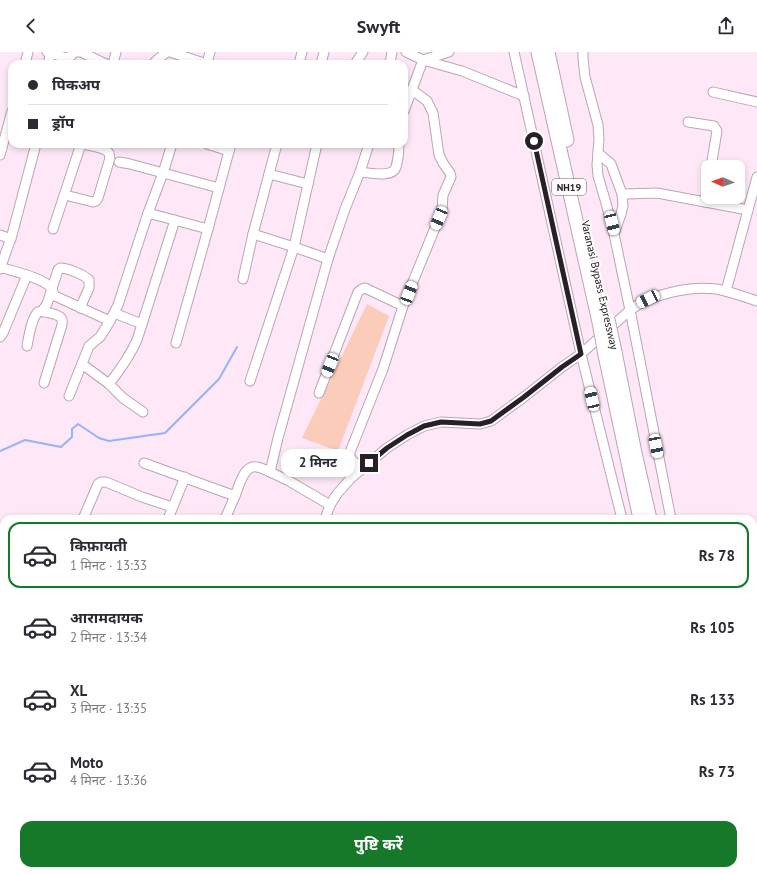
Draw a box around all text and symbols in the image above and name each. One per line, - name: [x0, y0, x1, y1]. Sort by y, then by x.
- icon: back: [20, 15, 42, 37]
- text: Swyft: [357, 15, 400, 38]
- icon: share: [715, 15, 737, 37]
- text: पिकअप: [52, 75, 100, 94]
- text: ड्रॉप: [52, 113, 74, 132]
- route start: [525, 132, 543, 150]
- north arrow: [701, 160, 745, 204]
- map controls: [701, 160, 745, 204]
- road number: NH19: [552, 179, 586, 195]
- car: [429, 205, 449, 231]
- car: [603, 210, 621, 236]
- street label: Varanasi Bypass Expressway: [578, 218, 622, 352]
- car: [399, 280, 419, 306]
- car: [635, 288, 661, 310]
- car: [320, 352, 340, 378]
- car: [583, 386, 601, 412]
- car: [648, 433, 664, 459]
- callout: 2 मिनट: [281, 449, 355, 477]
- text: 2 मिनट: [299, 454, 337, 471]
- route end: [360, 454, 378, 472]
- text: किफ़ायती: [70, 536, 127, 555]
- icon: car: [22, 537, 58, 573]
- text: Rs 78: [699, 546, 735, 565]
- text: 1 मिनट · 13:33: [70, 557, 147, 574]
- text: आरामदायक: [70, 608, 143, 627]
- icon: car: [22, 609, 58, 645]
- text: Rs 105: [690, 618, 735, 637]
- text: 2 मिनट · 13:34: [70, 629, 147, 646]
- icon: car: [22, 681, 58, 717]
- text: XL: [70, 681, 87, 700]
- text: Rs 133: [690, 690, 735, 709]
- text: 3 मिनट · 13:35: [70, 700, 147, 717]
- icon: car: [22, 753, 58, 789]
- text: Moto: [70, 753, 103, 772]
- text: Rs 73: [699, 762, 735, 781]
- text: 4 मिनट · 13:36: [70, 772, 147, 789]
- button: पुष्टि करें: [20, 821, 737, 867]

